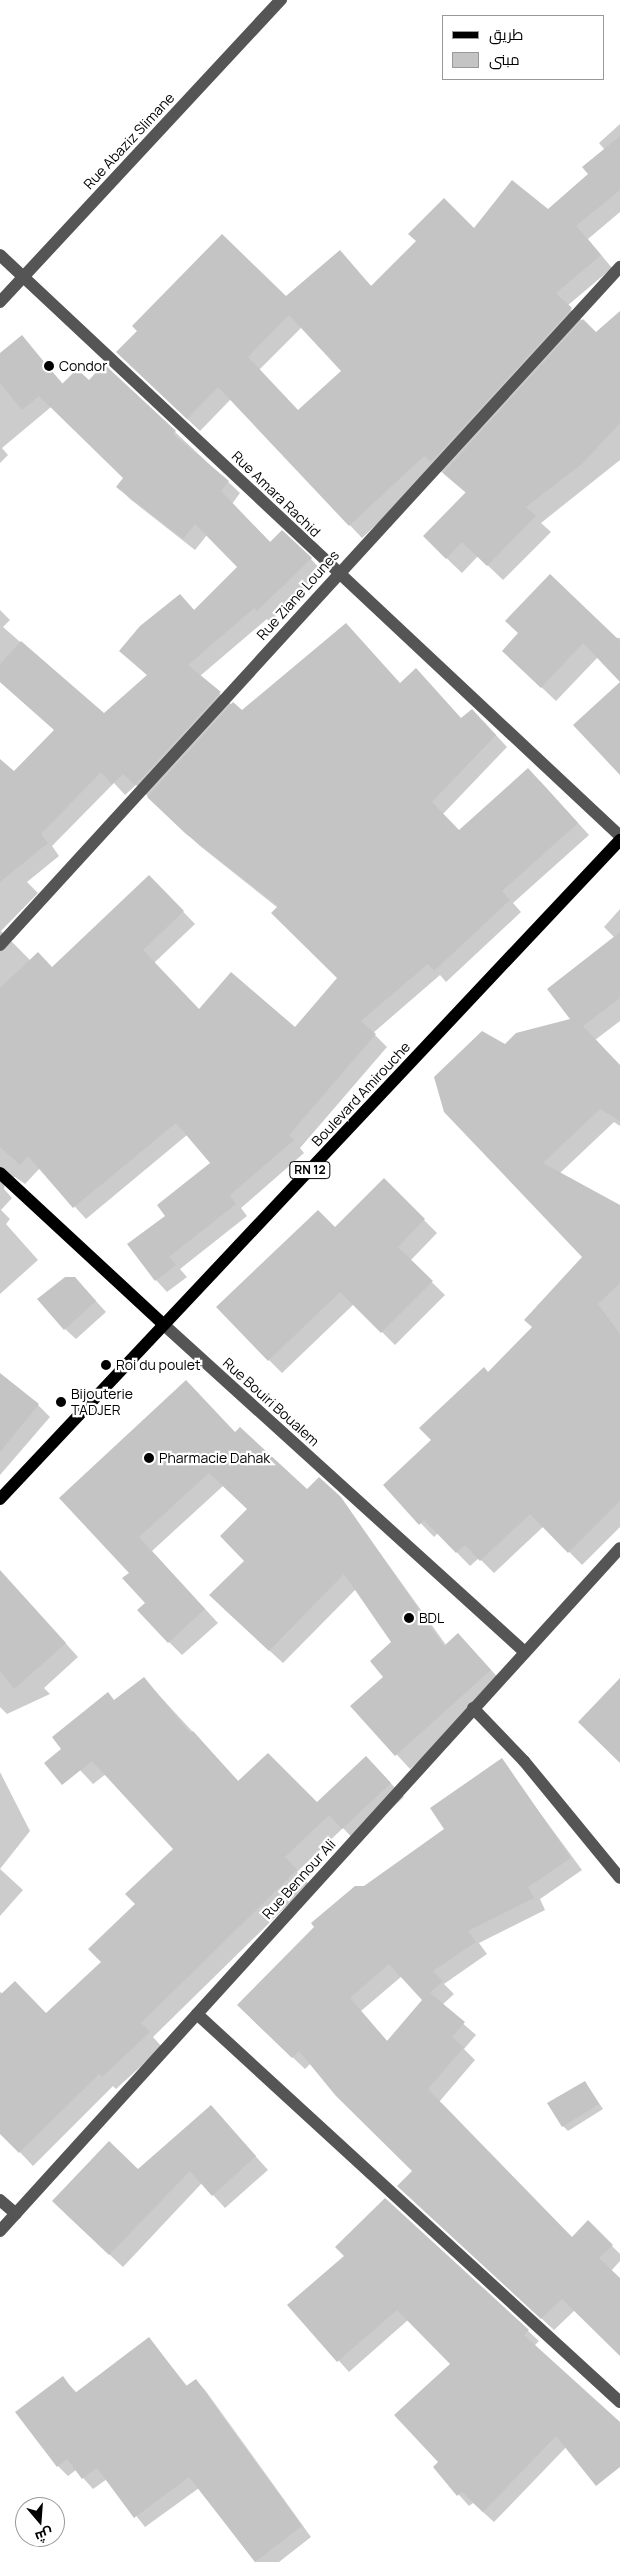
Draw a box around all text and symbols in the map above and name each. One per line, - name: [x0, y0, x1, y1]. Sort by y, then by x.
- legend: [442, 15, 605, 80]
- text: طريق: [489, 24, 523, 45]
- text: مبنى: [489, 49, 520, 70]
- street label: Rue Abaziz Slimane: [80, 89, 178, 193]
- place label: Condor: [59, 358, 107, 374]
- marker: Condor: [43, 360, 55, 372]
- street label: Rue Amara Rachid: [228, 448, 324, 540]
- street label: Rue Ziane Lounes: [253, 547, 343, 643]
- street label: Boulevard Amirouche: [308, 1038, 414, 1150]
- road number: RN 12: [289, 1160, 331, 1180]
- street label: Rue Bouiri Boualem: [219, 1354, 323, 1450]
- place label: Roi du poulet: [116, 1357, 201, 1373]
- marker: Roi du poulet: [100, 1359, 112, 1371]
- place label: Bijouterie TADJER: [71, 1386, 133, 1418]
- marker: Bijouterie TADJER: [55, 1396, 67, 1408]
- place label: Pharmacie Dahak: [159, 1450, 270, 1466]
- marker: Pharmacie Dahak: [143, 1452, 155, 1464]
- place label: BDL: [419, 1610, 444, 1626]
- marker: BDL: [403, 1612, 415, 1624]
- street label: Rue Bennour Ali: [259, 1836, 339, 1922]
- north arrow: [15, 2497, 65, 2547]
- text: ش: [33, 2524, 56, 2548]

